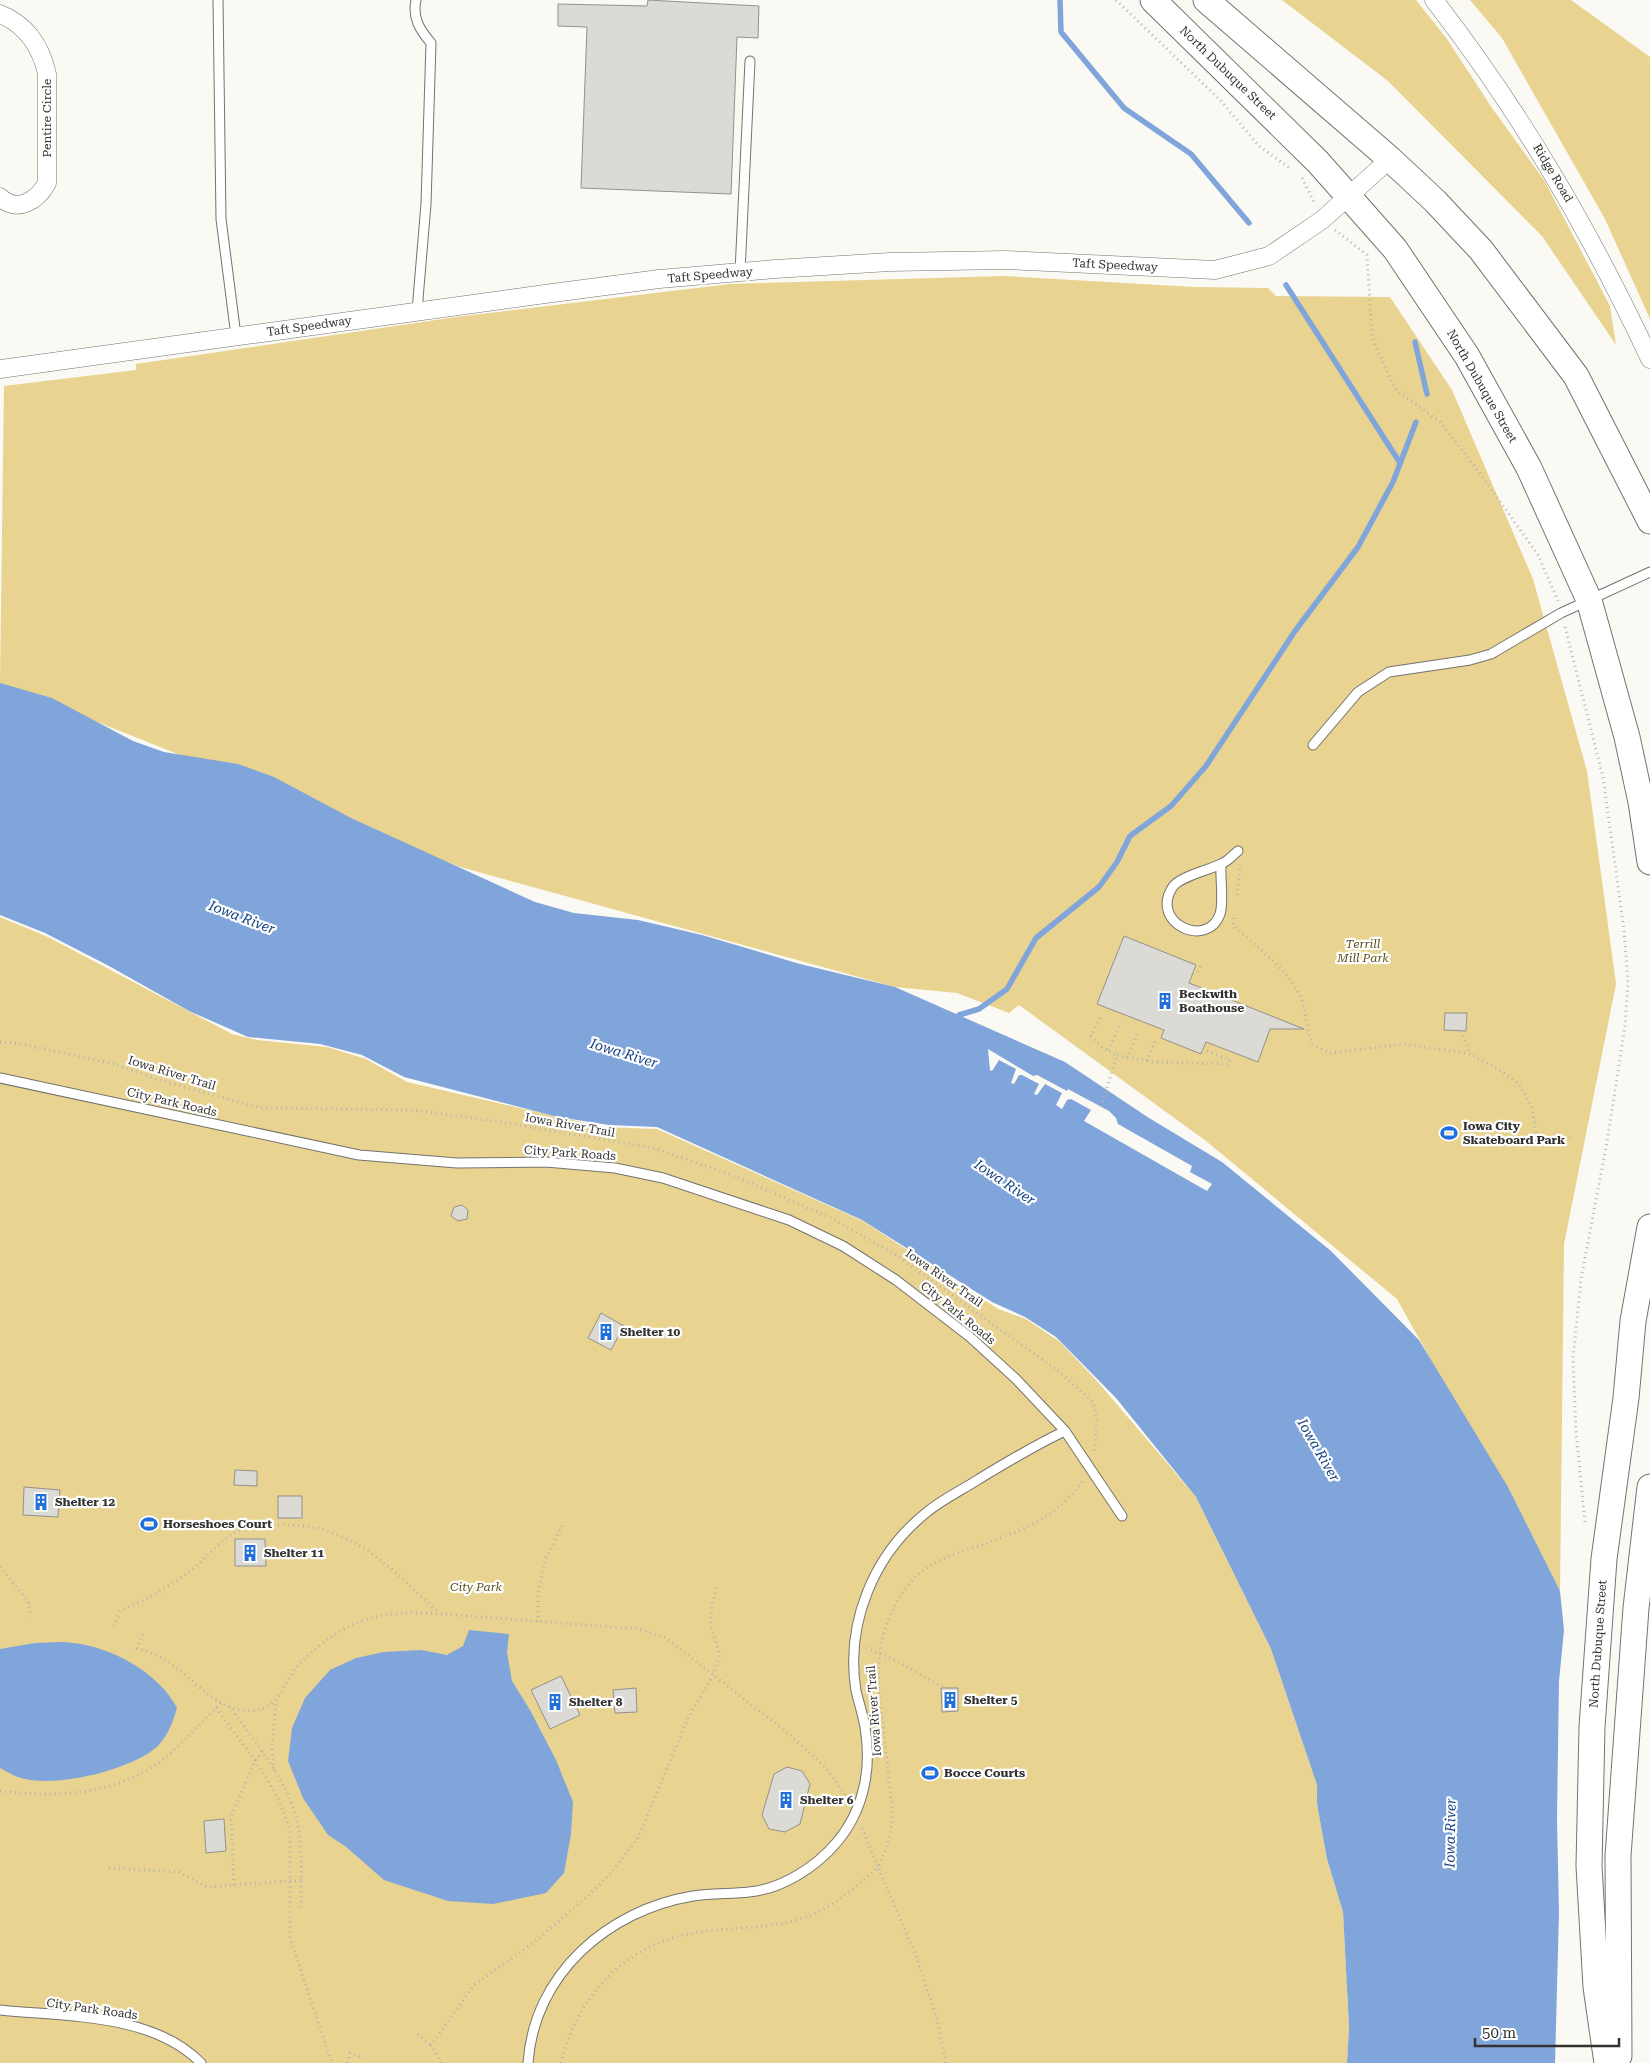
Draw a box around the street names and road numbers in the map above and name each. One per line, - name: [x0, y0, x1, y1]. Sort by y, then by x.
- street label: North Dubuque Street: [1177, 23, 1279, 123]
- street label: Pentire Circle: [40, 78, 54, 157]
- street label: Ridge Road: [1530, 141, 1576, 205]
- street label: Taft Speedway: [1072, 256, 1159, 274]
- street label: Taft Speedway: [667, 264, 754, 286]
- street label: Taft Speedway: [266, 313, 353, 339]
- street label: North Dubuque Street: [1444, 327, 1520, 446]
- street label: Iowa River Trail: [126, 1053, 218, 1093]
- street label: City Park Roads: [126, 1085, 219, 1119]
- street label: Iowa River Trail: [524, 1110, 616, 1140]
- street label: City Park Roads: [524, 1143, 617, 1163]
- street label: Iowa River Trail: [903, 1246, 986, 1310]
- street label: City Park Roads: [918, 1279, 998, 1348]
- street label: North Dubuque Street: [1587, 1579, 1609, 1709]
- street label: Iowa River Trail: [864, 1665, 884, 1757]
- street label: City Park Roads: [46, 1996, 139, 2022]

